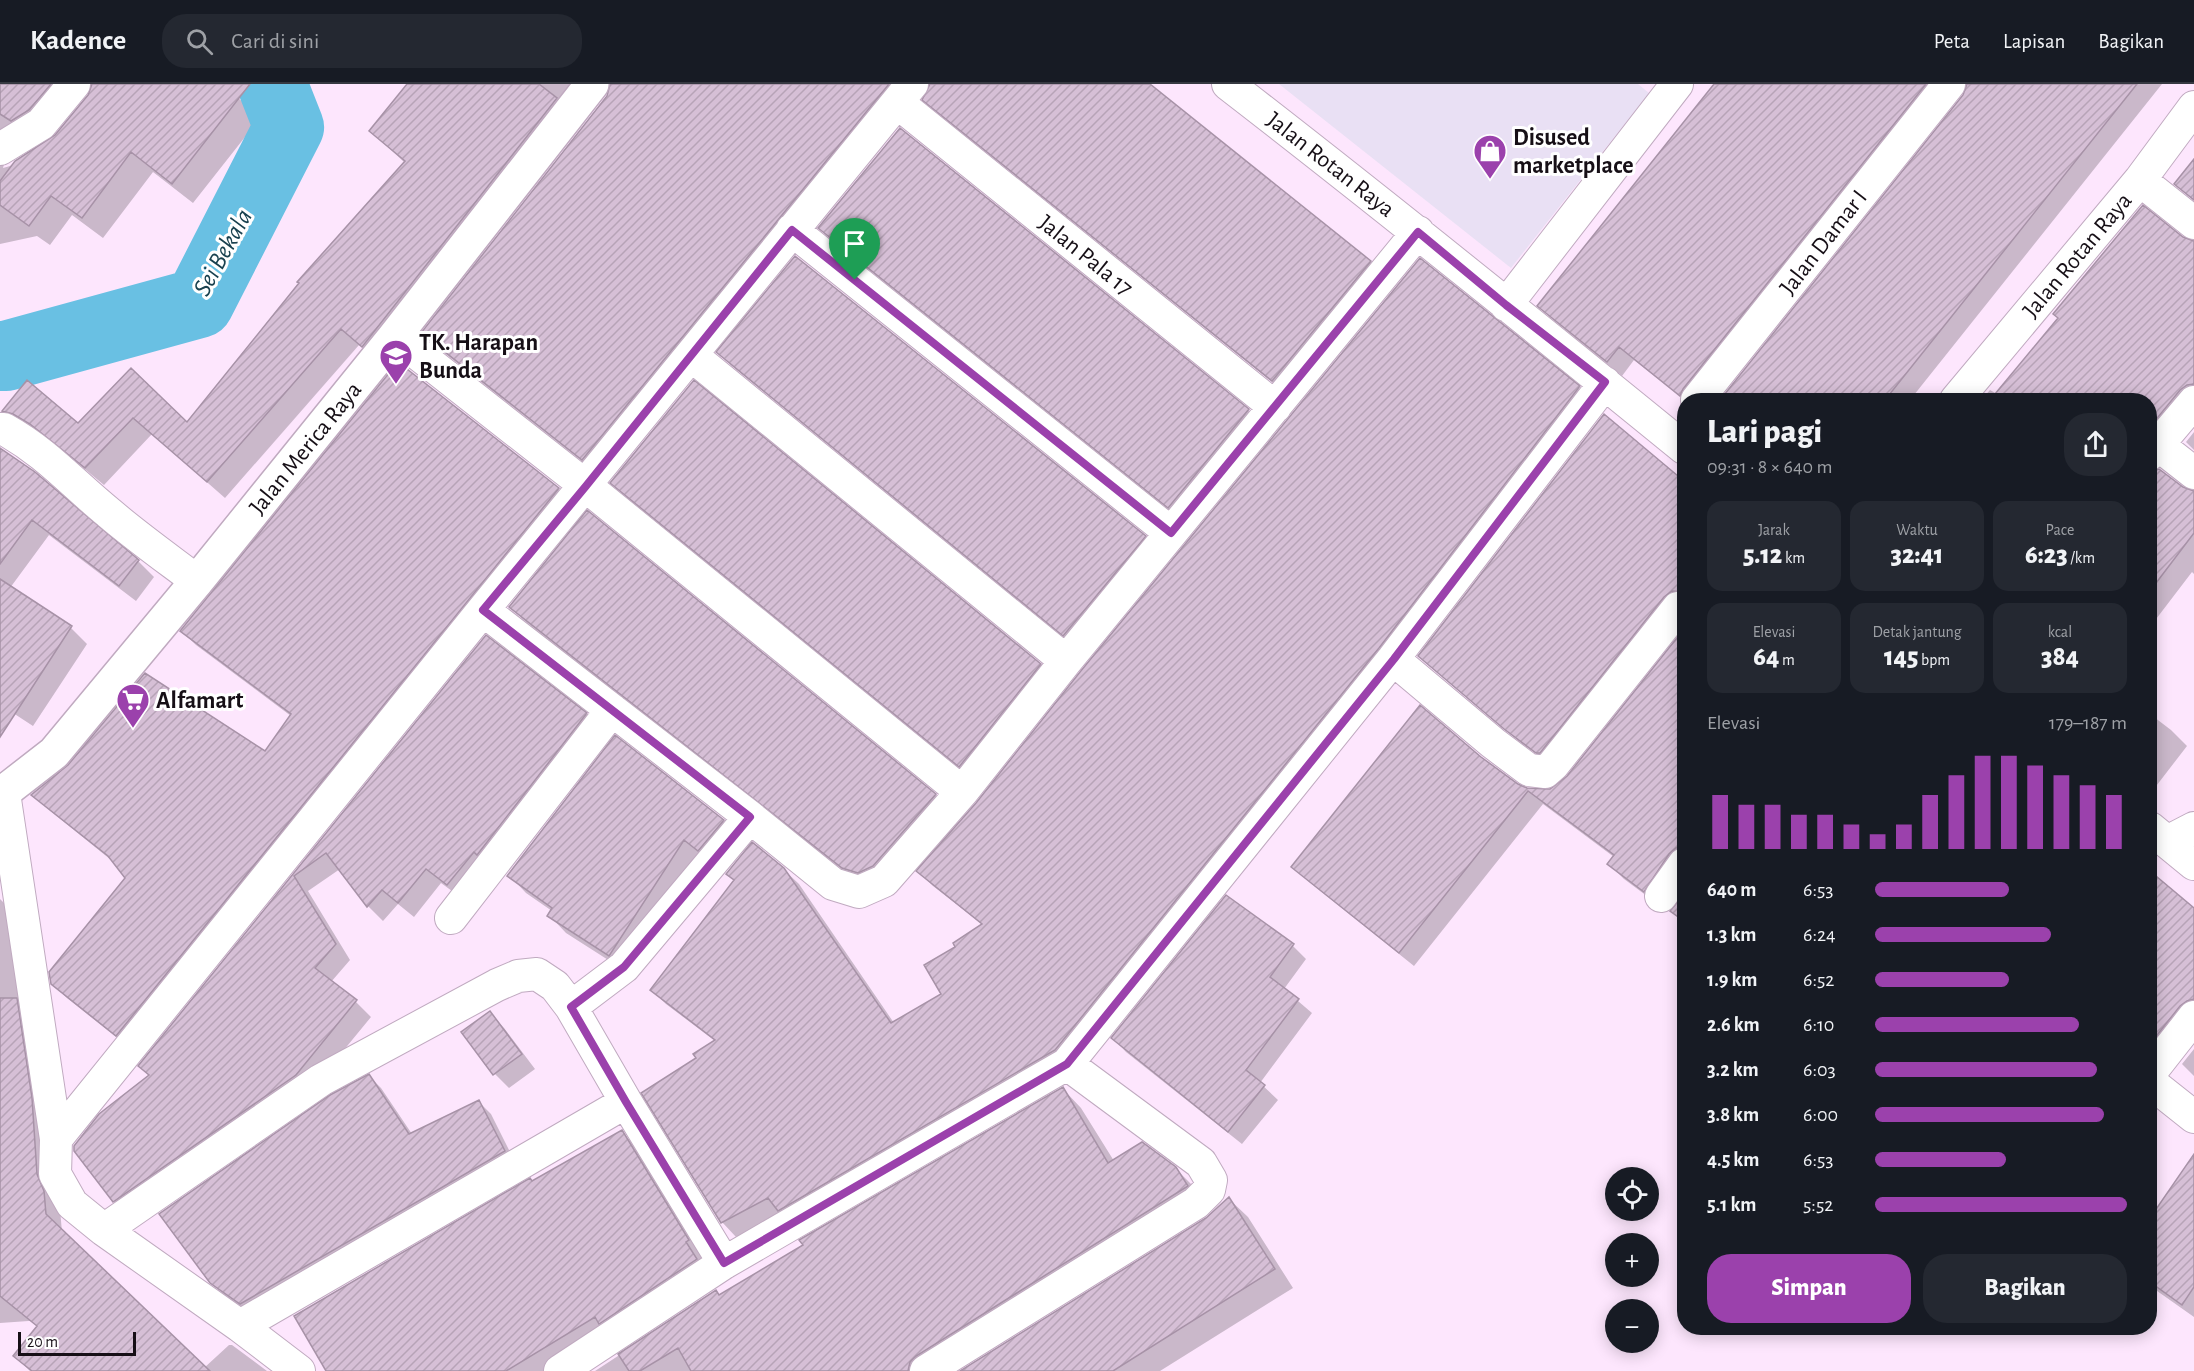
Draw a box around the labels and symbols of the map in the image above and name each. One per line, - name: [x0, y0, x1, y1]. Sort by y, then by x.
- street label: Jalan Rotan Raya: [1262, 108, 1399, 222]
- place label: Disused marketplace: [1513, 126, 1634, 178]
- shop icon: Disused marketplace: [1472, 133, 1508, 180]
- street label: Jalan Damar I: [1776, 186, 1872, 300]
- street label: Jalan Rotan Raya: [2019, 189, 2137, 323]
- water label: Sei Bekala: [189, 205, 257, 300]
- street label: Jalan Pala 17: [1034, 211, 1137, 301]
- pin: [829, 218, 880, 280]
- place label: TK. Harapan Bunda: [419, 331, 538, 383]
- school or university icon: TK. Harapan Bunda: [378, 338, 414, 385]
- street label: Jalan Merica Raya: [245, 378, 366, 519]
- supermarket icon: Alfamart: [115, 682, 151, 729]
- place label: Alfamart: [156, 689, 243, 713]
- scale bar: [18, 1329, 136, 1356]

